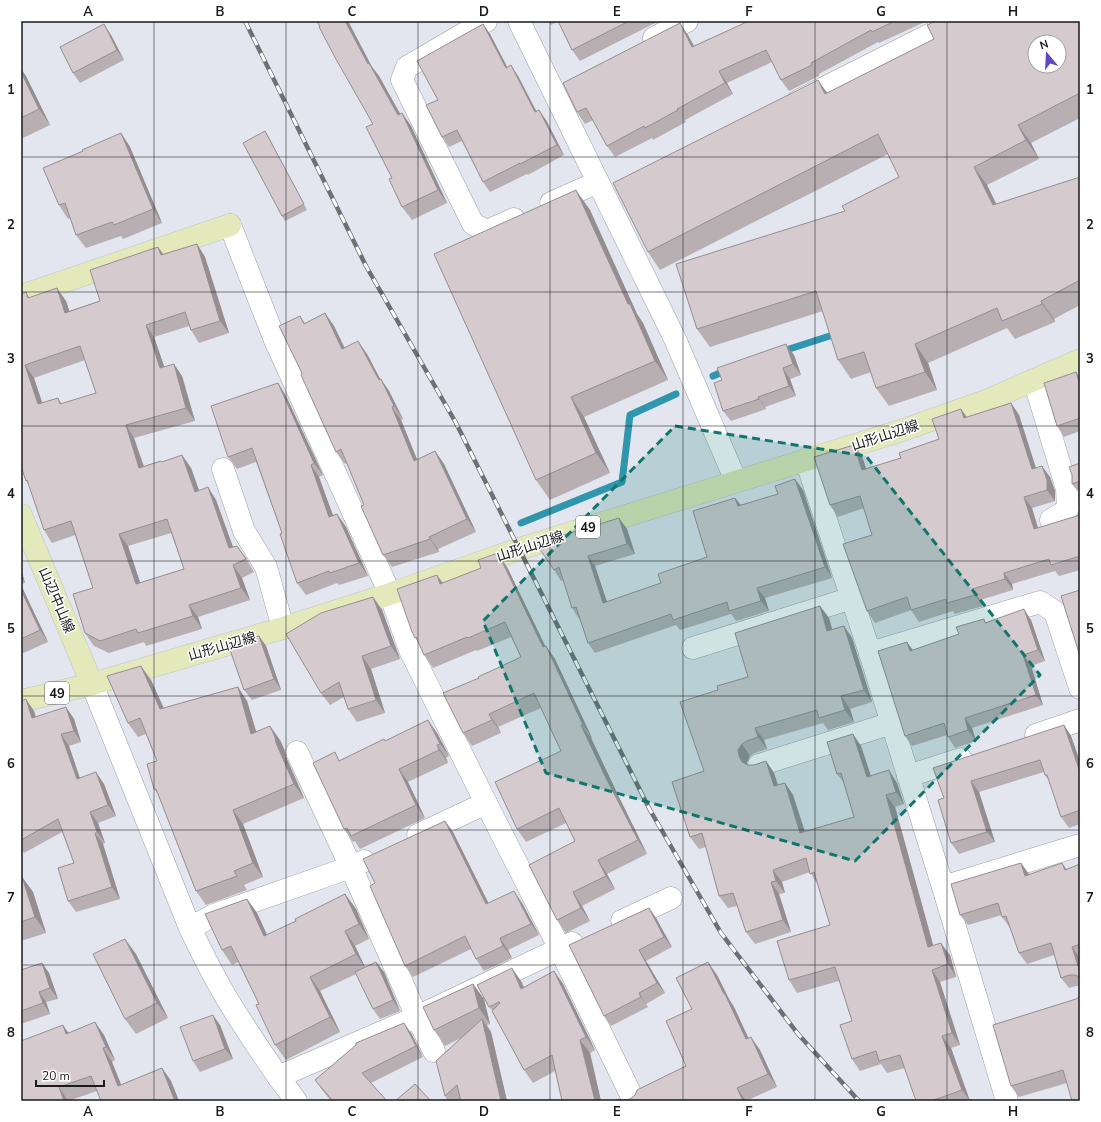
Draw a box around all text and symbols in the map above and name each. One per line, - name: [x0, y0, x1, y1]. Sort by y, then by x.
- text: A: [83, 3, 93, 21]
- text: B: [216, 3, 225, 21]
- text: C: [348, 3, 357, 21]
- text: D: [479, 3, 489, 21]
- text: E: [613, 3, 621, 21]
- text: F: [745, 3, 753, 21]
- text: G: [876, 3, 886, 21]
- text: H: [1008, 3, 1018, 21]
- north arrow: [1027, 34, 1067, 74]
- text: N: [1038, 37, 1050, 53]
- text: 1: [7, 81, 15, 99]
- text: 1: [1086, 81, 1094, 99]
- text: 2: [7, 216, 15, 234]
- text: 2: [1086, 216, 1094, 234]
- text: 3: [7, 350, 15, 368]
- text: 3: [1086, 350, 1094, 368]
- street label: 山形山辺線: [849, 416, 921, 455]
- text: 4: [7, 485, 15, 503]
- text: 4: [1086, 485, 1094, 503]
- road number: 49: [576, 516, 600, 538]
- street label: 山形山辺線: [494, 527, 566, 566]
- street label: 山辺中山線: [34, 564, 79, 636]
- text: 5: [7, 620, 15, 638]
- text: 5: [1086, 620, 1094, 638]
- street label: 山形山辺線: [186, 628, 258, 665]
- road number: 49: [45, 682, 69, 704]
- text: 6: [7, 755, 15, 773]
- text: 6: [1086, 755, 1094, 773]
- text: 7: [7, 889, 15, 907]
- text: 7: [1086, 889, 1094, 907]
- text: 8: [7, 1024, 15, 1042]
- text: 8: [1086, 1024, 1094, 1042]
- scale bar: [36, 1062, 104, 1088]
- text: 20 m: [42, 1068, 70, 1084]
- text: A: [83, 1103, 93, 1121]
- text: B: [216, 1103, 225, 1121]
- text: C: [348, 1103, 357, 1121]
- text: D: [479, 1103, 489, 1121]
- text: E: [613, 1103, 621, 1121]
- text: F: [745, 1103, 753, 1121]
- text: G: [876, 1103, 886, 1121]
- text: H: [1008, 1103, 1018, 1121]

